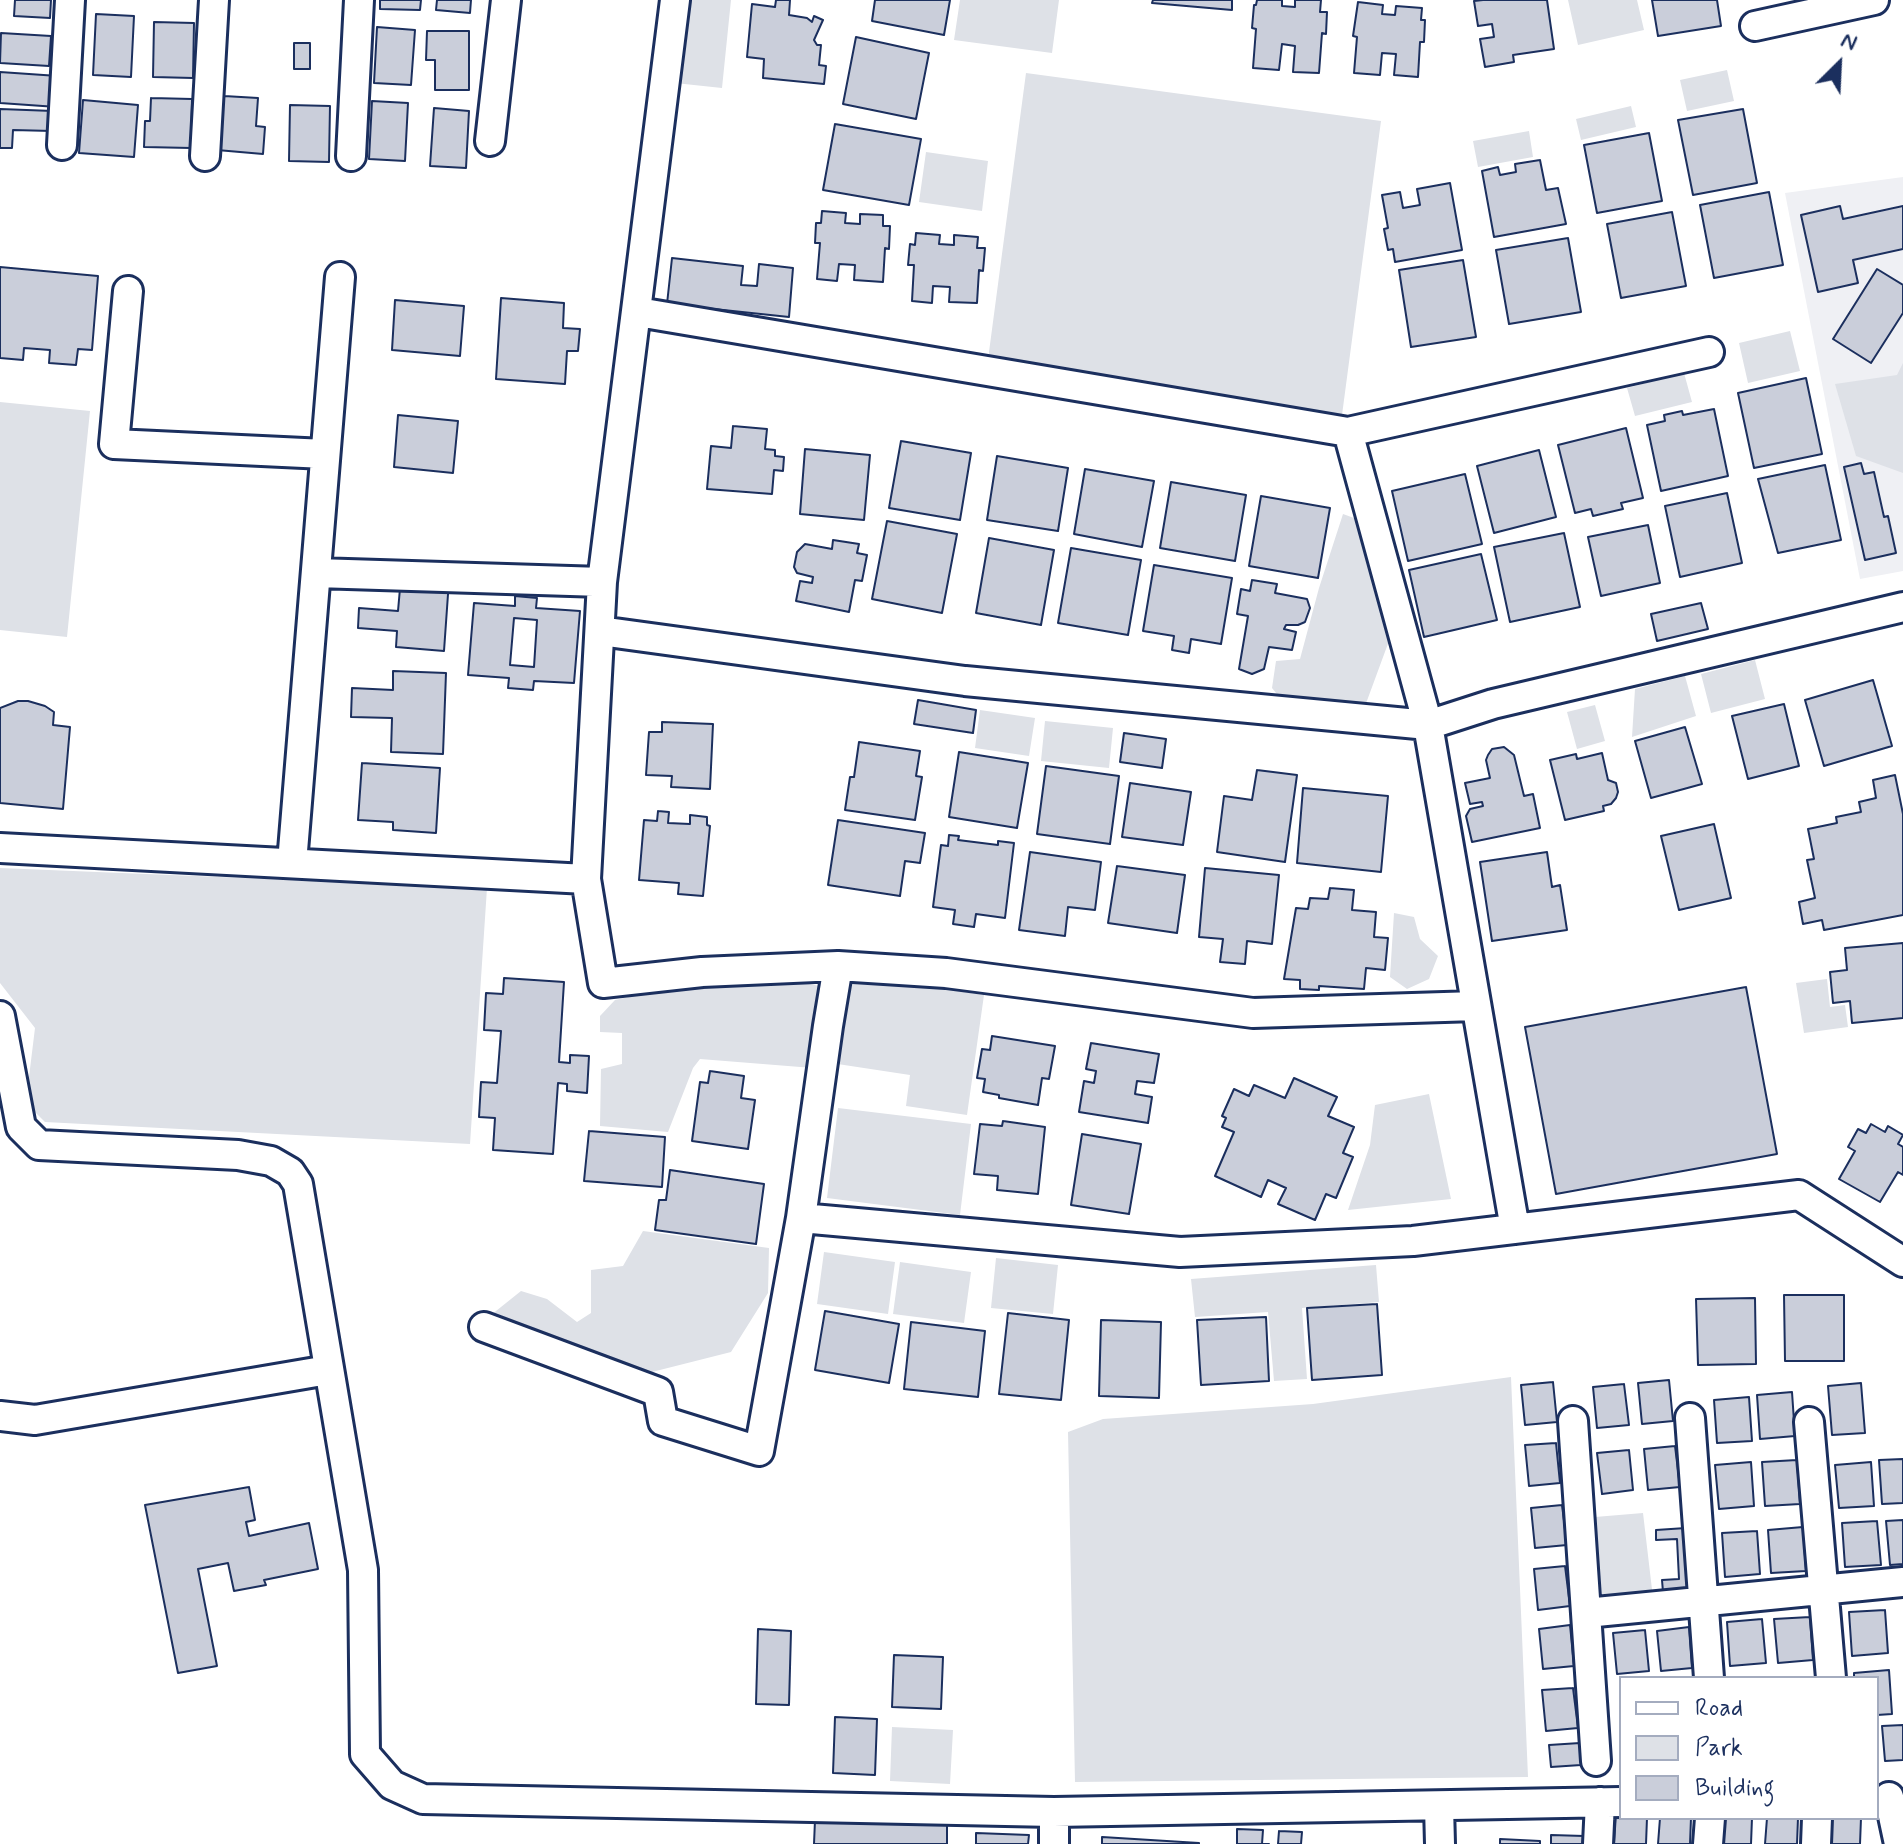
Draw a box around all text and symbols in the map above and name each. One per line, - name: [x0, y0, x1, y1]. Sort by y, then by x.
- north arrow: [1799, 24, 1879, 104]
- text: N: [1836, 26, 1861, 58]
- legend: [1619, 1676, 1879, 1820]
- text: Road: [1695, 1693, 1743, 1724]
- text: Park: [1695, 1733, 1743, 1764]
- text: Building: [1695, 1773, 1775, 1804]

